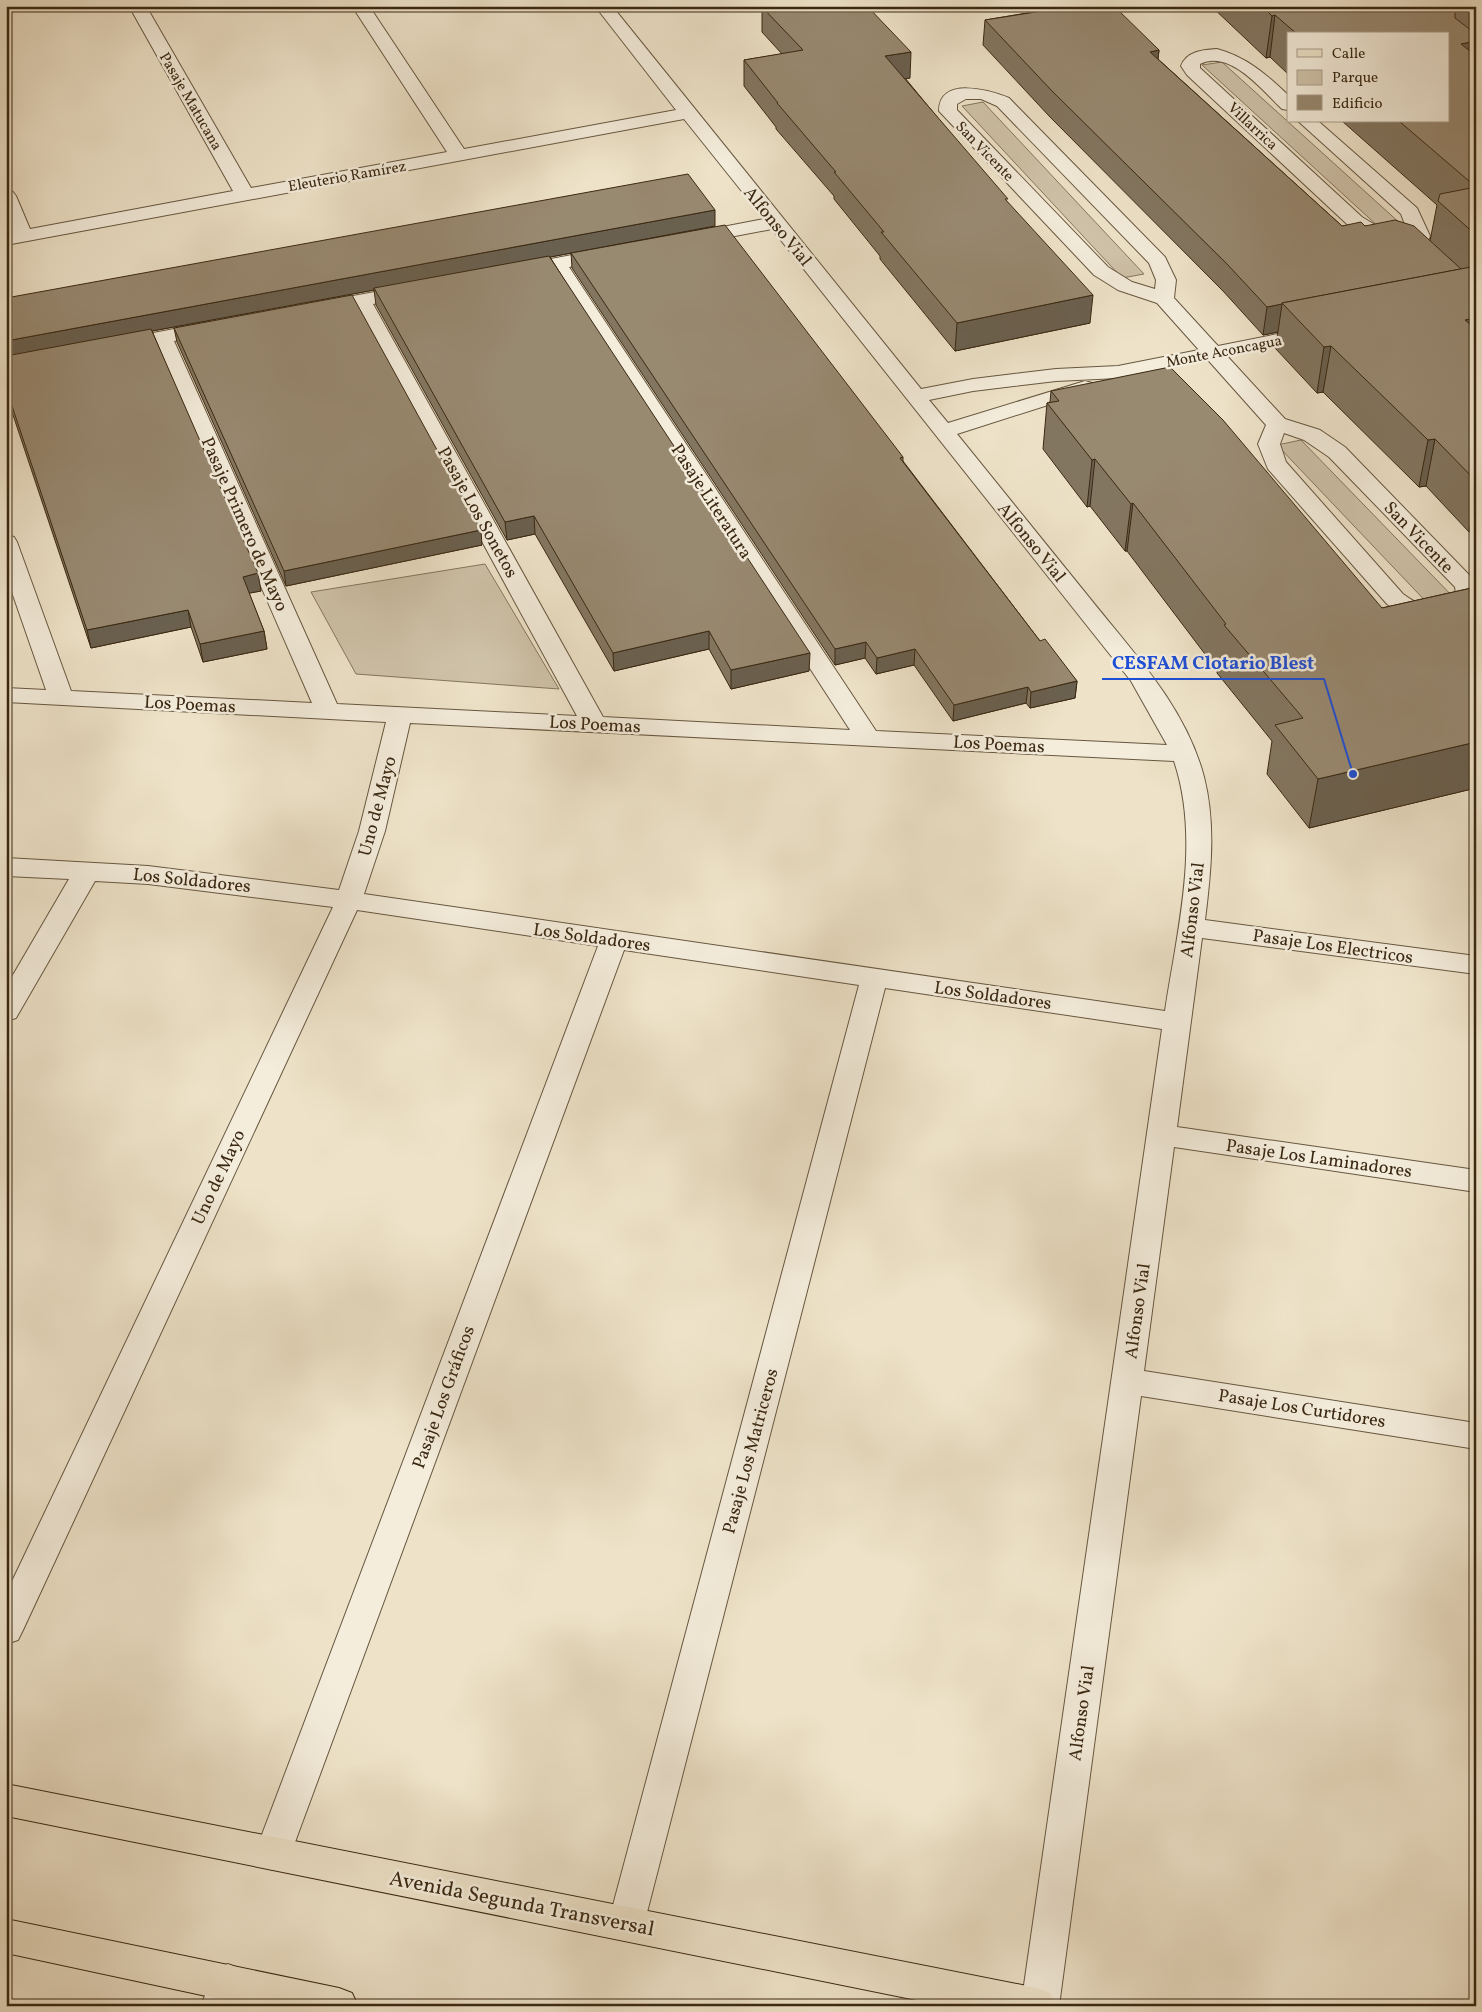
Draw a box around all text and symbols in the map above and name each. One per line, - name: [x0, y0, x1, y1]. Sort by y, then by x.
- legend: [1287, 32, 1450, 122]
- text: Calle: [1332, 44, 1365, 65]
- street label: Pasaje Matucana: [153, 49, 226, 155]
- text: Parque: [1332, 68, 1378, 89]
- text: Edificio: [1332, 94, 1383, 115]
- street label: Villarrica: [1222, 98, 1282, 156]
- street label: San Vicente: [950, 117, 1018, 187]
- street label: Eleuterio Ramírez: [287, 157, 408, 198]
- street label: Alfonso Vial: [737, 182, 817, 272]
- street label: Monte Aconcagua: [1165, 331, 1284, 374]
- street label: Pasaje Primero de Mayo: [194, 433, 293, 616]
- street label: Pasaje Literatura: [664, 439, 757, 564]
- street label: Pasaje Los Sonetos: [430, 443, 523, 583]
- street label: San Vicente: [1377, 496, 1459, 580]
- street label: Alfonso Vial: [991, 498, 1071, 588]
- callout: CESFAM Clotario Blest: [1102, 645, 1324, 679]
- text: CESFAM Clotario Blest: [1112, 651, 1314, 677]
- street label: Los Poemas: [143, 691, 236, 720]
- street label: Los Poemas: [548, 711, 641, 740]
- street label: Los Poemas: [952, 731, 1045, 760]
- street label: Uno de Mayo: [353, 754, 404, 859]
- street label: Alfonso Vial: [1175, 861, 1212, 959]
- street label: Los Soldadores: [132, 863, 252, 900]
- street label: Los Soldadores: [531, 918, 652, 959]
- street label: Pasaje Los Electricos: [1251, 924, 1415, 971]
- street label: Los Soldadores: [932, 976, 1053, 1017]
- street label: Uno de Mayo: [186, 1126, 252, 1229]
- street label: Pasaje Los Laminadores: [1224, 1134, 1414, 1185]
- street label: Alfonso Vial: [1119, 1262, 1158, 1361]
- street label: Pasaje Los Gráficos: [407, 1322, 482, 1473]
- street label: Pasaje Los Matriceros: [717, 1366, 786, 1537]
- street label: Pasaje Los Curtidores: [1216, 1384, 1387, 1435]
- street label: Alfonso Vial: [1063, 1664, 1102, 1763]
- street label: Avenida Segunda Transversal: [387, 1865, 657, 1944]

